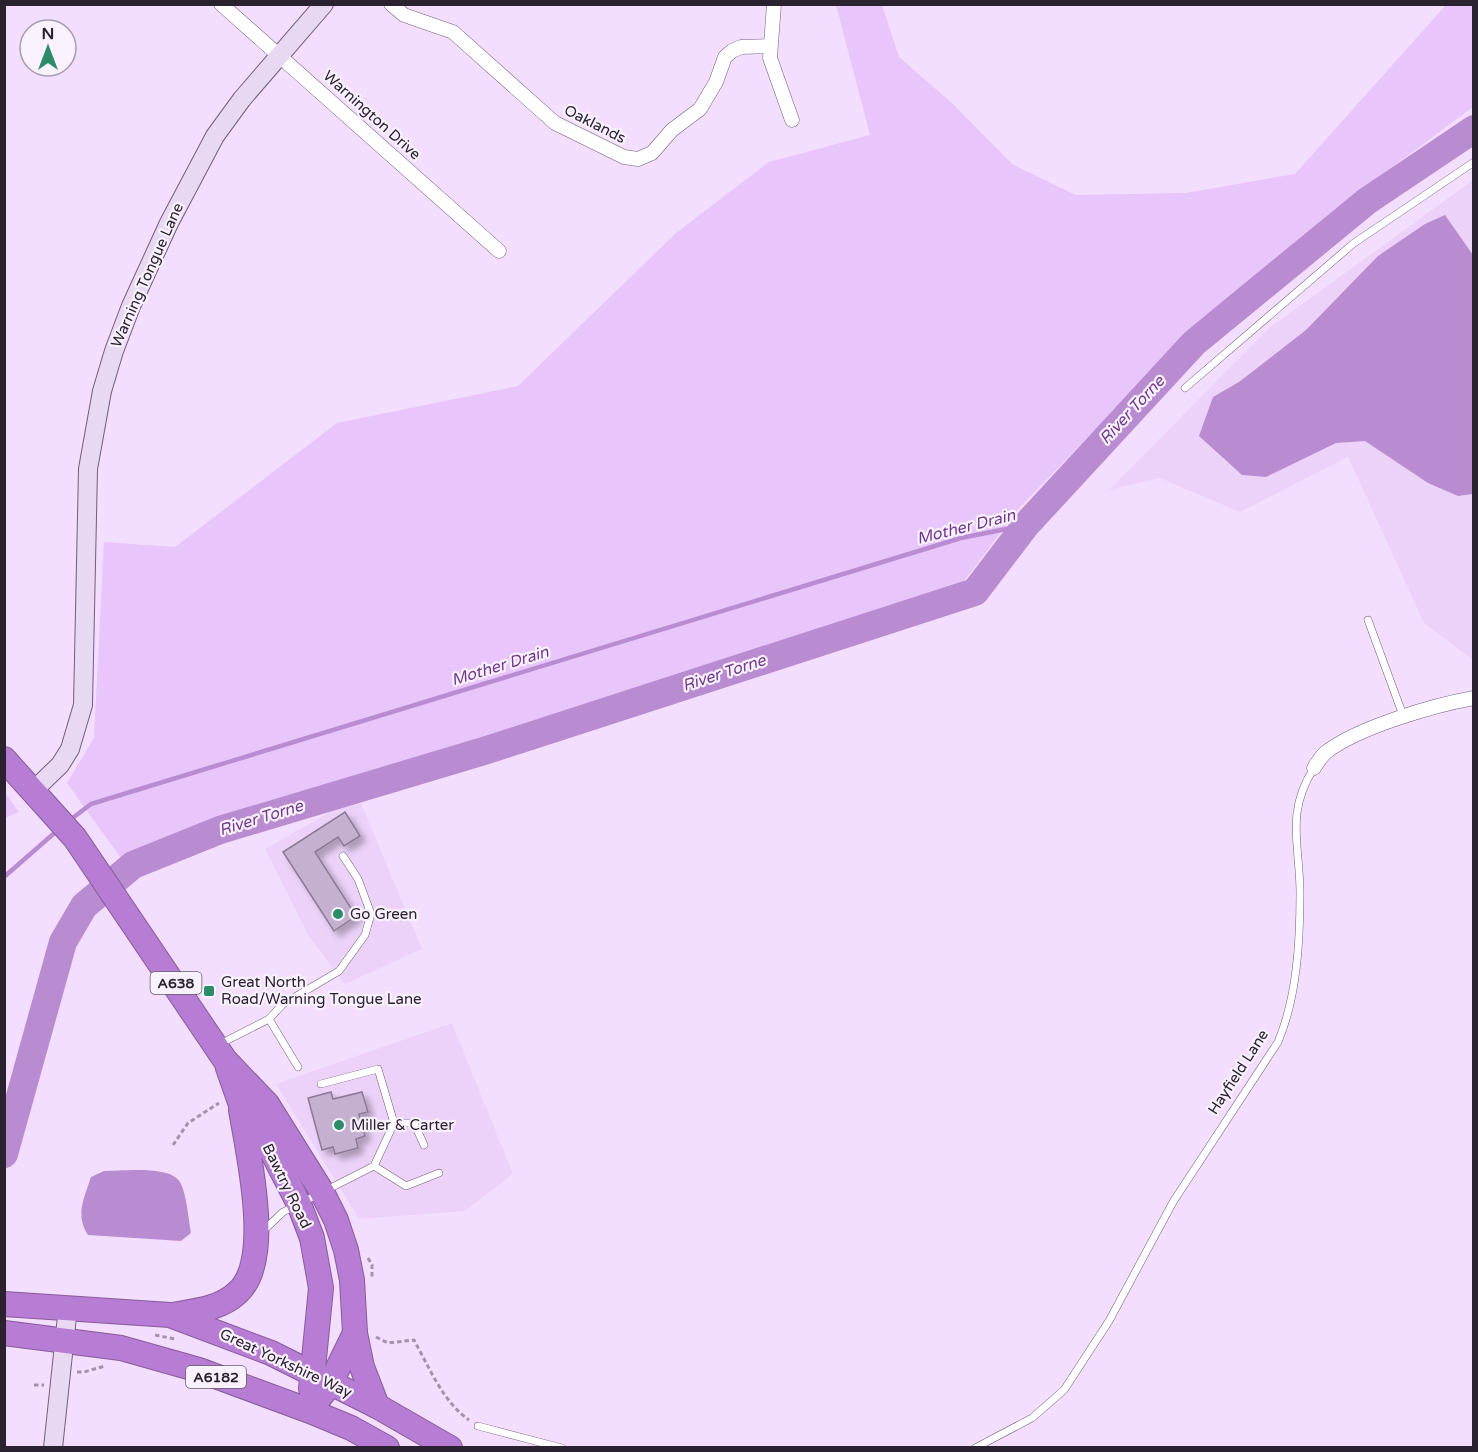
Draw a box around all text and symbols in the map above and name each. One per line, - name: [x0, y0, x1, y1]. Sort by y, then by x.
- north arrow: [18, 18, 78, 78]
- text: N: [42, 24, 54, 44]
- street label: Warnington Drive: [320, 67, 424, 163]
- street label: Oaklands: [561, 101, 629, 147]
- street label: Warning Tongue Lane: [107, 200, 187, 350]
- water label: River Torne: [1095, 371, 1169, 448]
- water label: Mother Drain: [915, 505, 1019, 549]
- water label: Mother Drain: [449, 641, 552, 690]
- water label: River Torne: [680, 650, 769, 696]
- water label: River Torne: [217, 796, 306, 840]
- place label: Go Green: [350, 905, 417, 923]
- marker: Go Green: [331, 907, 345, 921]
- road number: A638: [150, 972, 201, 994]
- place label: Great North Road/Warning Tongue Lane: [221, 973, 422, 1008]
- marker: Great North Road/Warning Tongue Lane: [202, 984, 216, 998]
- street label: Hayfield Lane: [1204, 1026, 1272, 1118]
- place label: Miller & Carter: [351, 1116, 454, 1134]
- marker: Miller & Carter: [332, 1118, 346, 1132]
- street label: Bawtry Road: [259, 1141, 315, 1231]
- street label: Great Yorkshire Way: [217, 1325, 355, 1401]
- road number: A6182: [186, 1366, 246, 1388]

